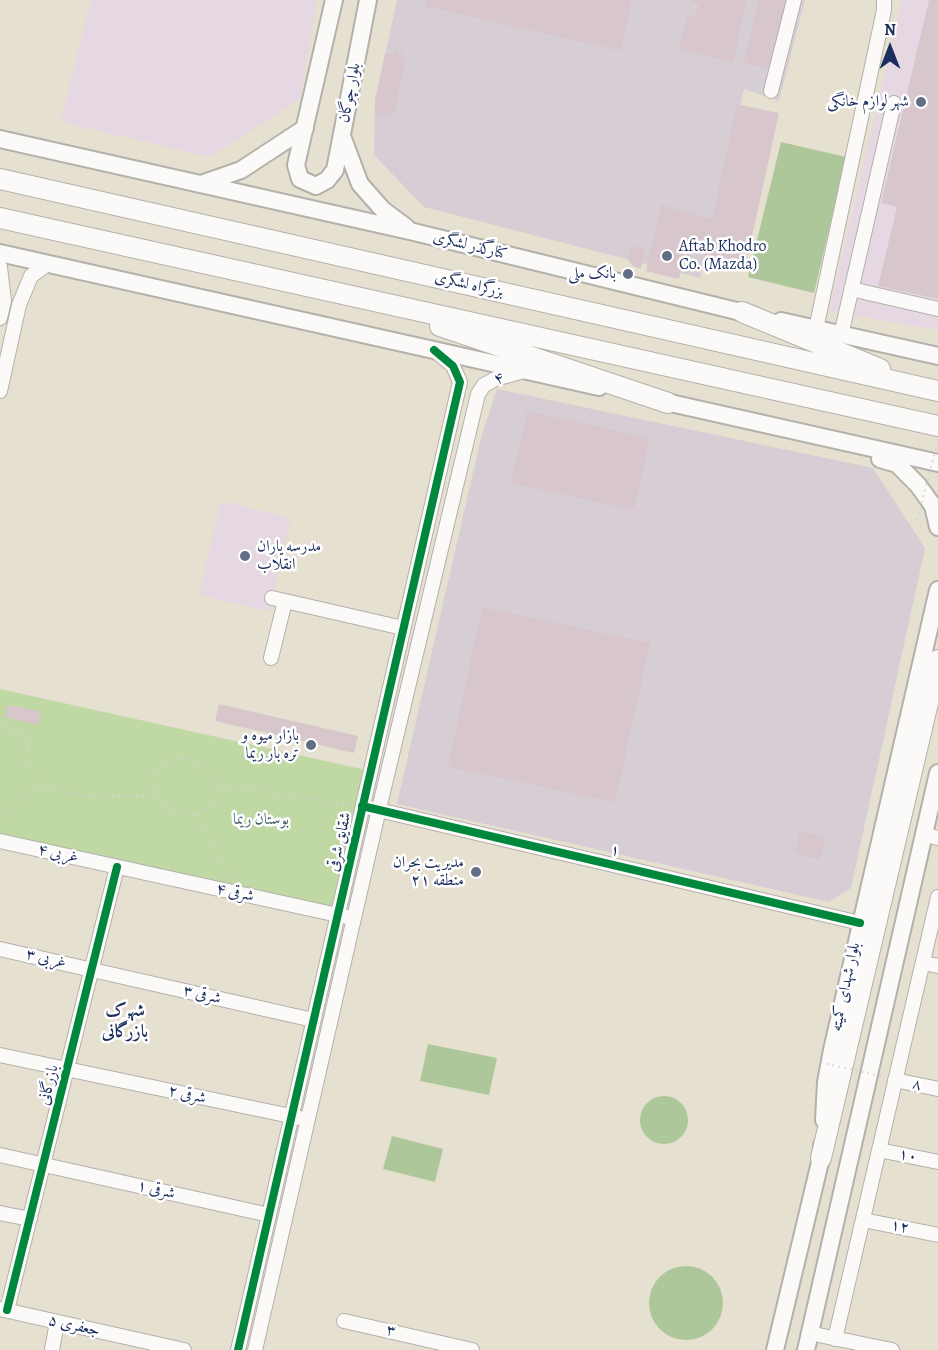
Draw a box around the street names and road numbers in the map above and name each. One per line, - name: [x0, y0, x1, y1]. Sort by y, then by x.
- street label: بلوار چوگان: [335, 62, 365, 124]
- street label: کنارگذر لشگری: [431, 228, 509, 264]
- street label: بزرگراه لشگری: [433, 268, 505, 302]
- street label: ۴: [491, 368, 507, 390]
- street label: شقایق شرقی: [324, 810, 356, 874]
- street label: ۴ غربی: [36, 840, 80, 868]
- street label: ۱: [608, 841, 622, 861]
- street label: ۴ شرقی: [214, 880, 256, 906]
- street label: بلوار شهدای کمیته: [827, 941, 865, 1033]
- street label: ۳ غربی: [24, 945, 68, 973]
- street label: ۳ شرقی: [181, 981, 223, 1009]
- street label: بازرگانی: [35, 1063, 63, 1107]
- street label: ۸: [910, 1075, 924, 1095]
- street label: ۲ شرقی: [166, 1082, 208, 1108]
- street label: ۱۰: [897, 1145, 919, 1167]
- street label: ۱ شرقی: [135, 1176, 177, 1204]
- street label: ۱۲: [889, 1216, 911, 1238]
- street label: جعفری ۵: [46, 1311, 102, 1341]
- street label: ۳: [384, 1321, 398, 1341]

